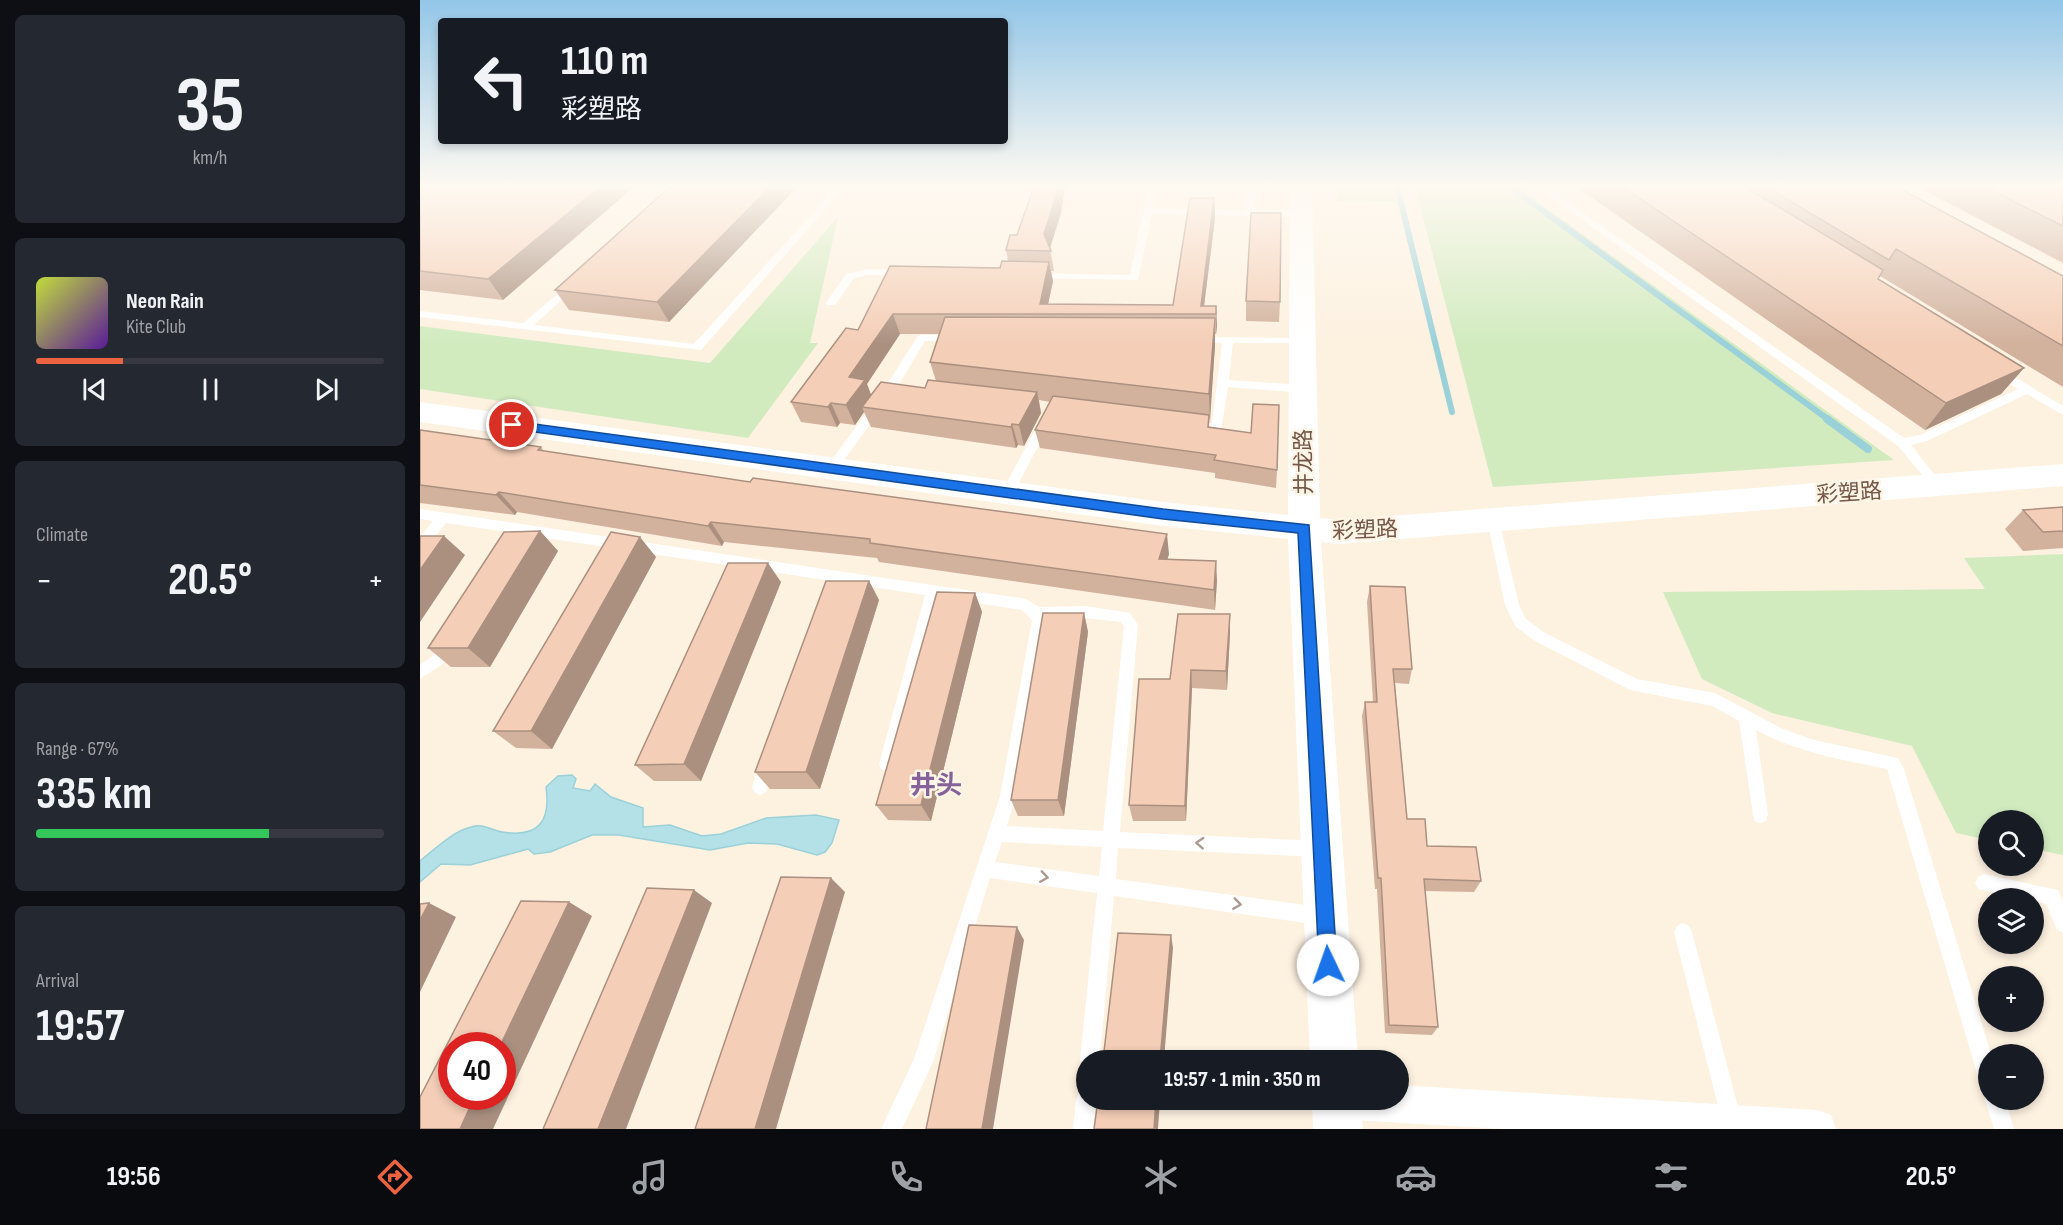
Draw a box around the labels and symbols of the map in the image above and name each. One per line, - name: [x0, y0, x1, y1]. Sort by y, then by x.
- pin: [486, 399, 537, 450]
- street label: 井龙路: [1290, 429, 1319, 495]
- street label: 彩塑路: [1815, 478, 1883, 509]
- street label: 彩塑路: [1332, 516, 1399, 545]
- district label: 井头: [910, 771, 962, 802]
- one-way arrow: [1196, 837, 1205, 850]
- one-way arrow: [1040, 870, 1049, 882]
- one-way arrow: [1233, 898, 1242, 910]
- position arrow: [1296, 933, 1360, 997]
- speed limit sign: 40: [438, 1032, 516, 1110]

